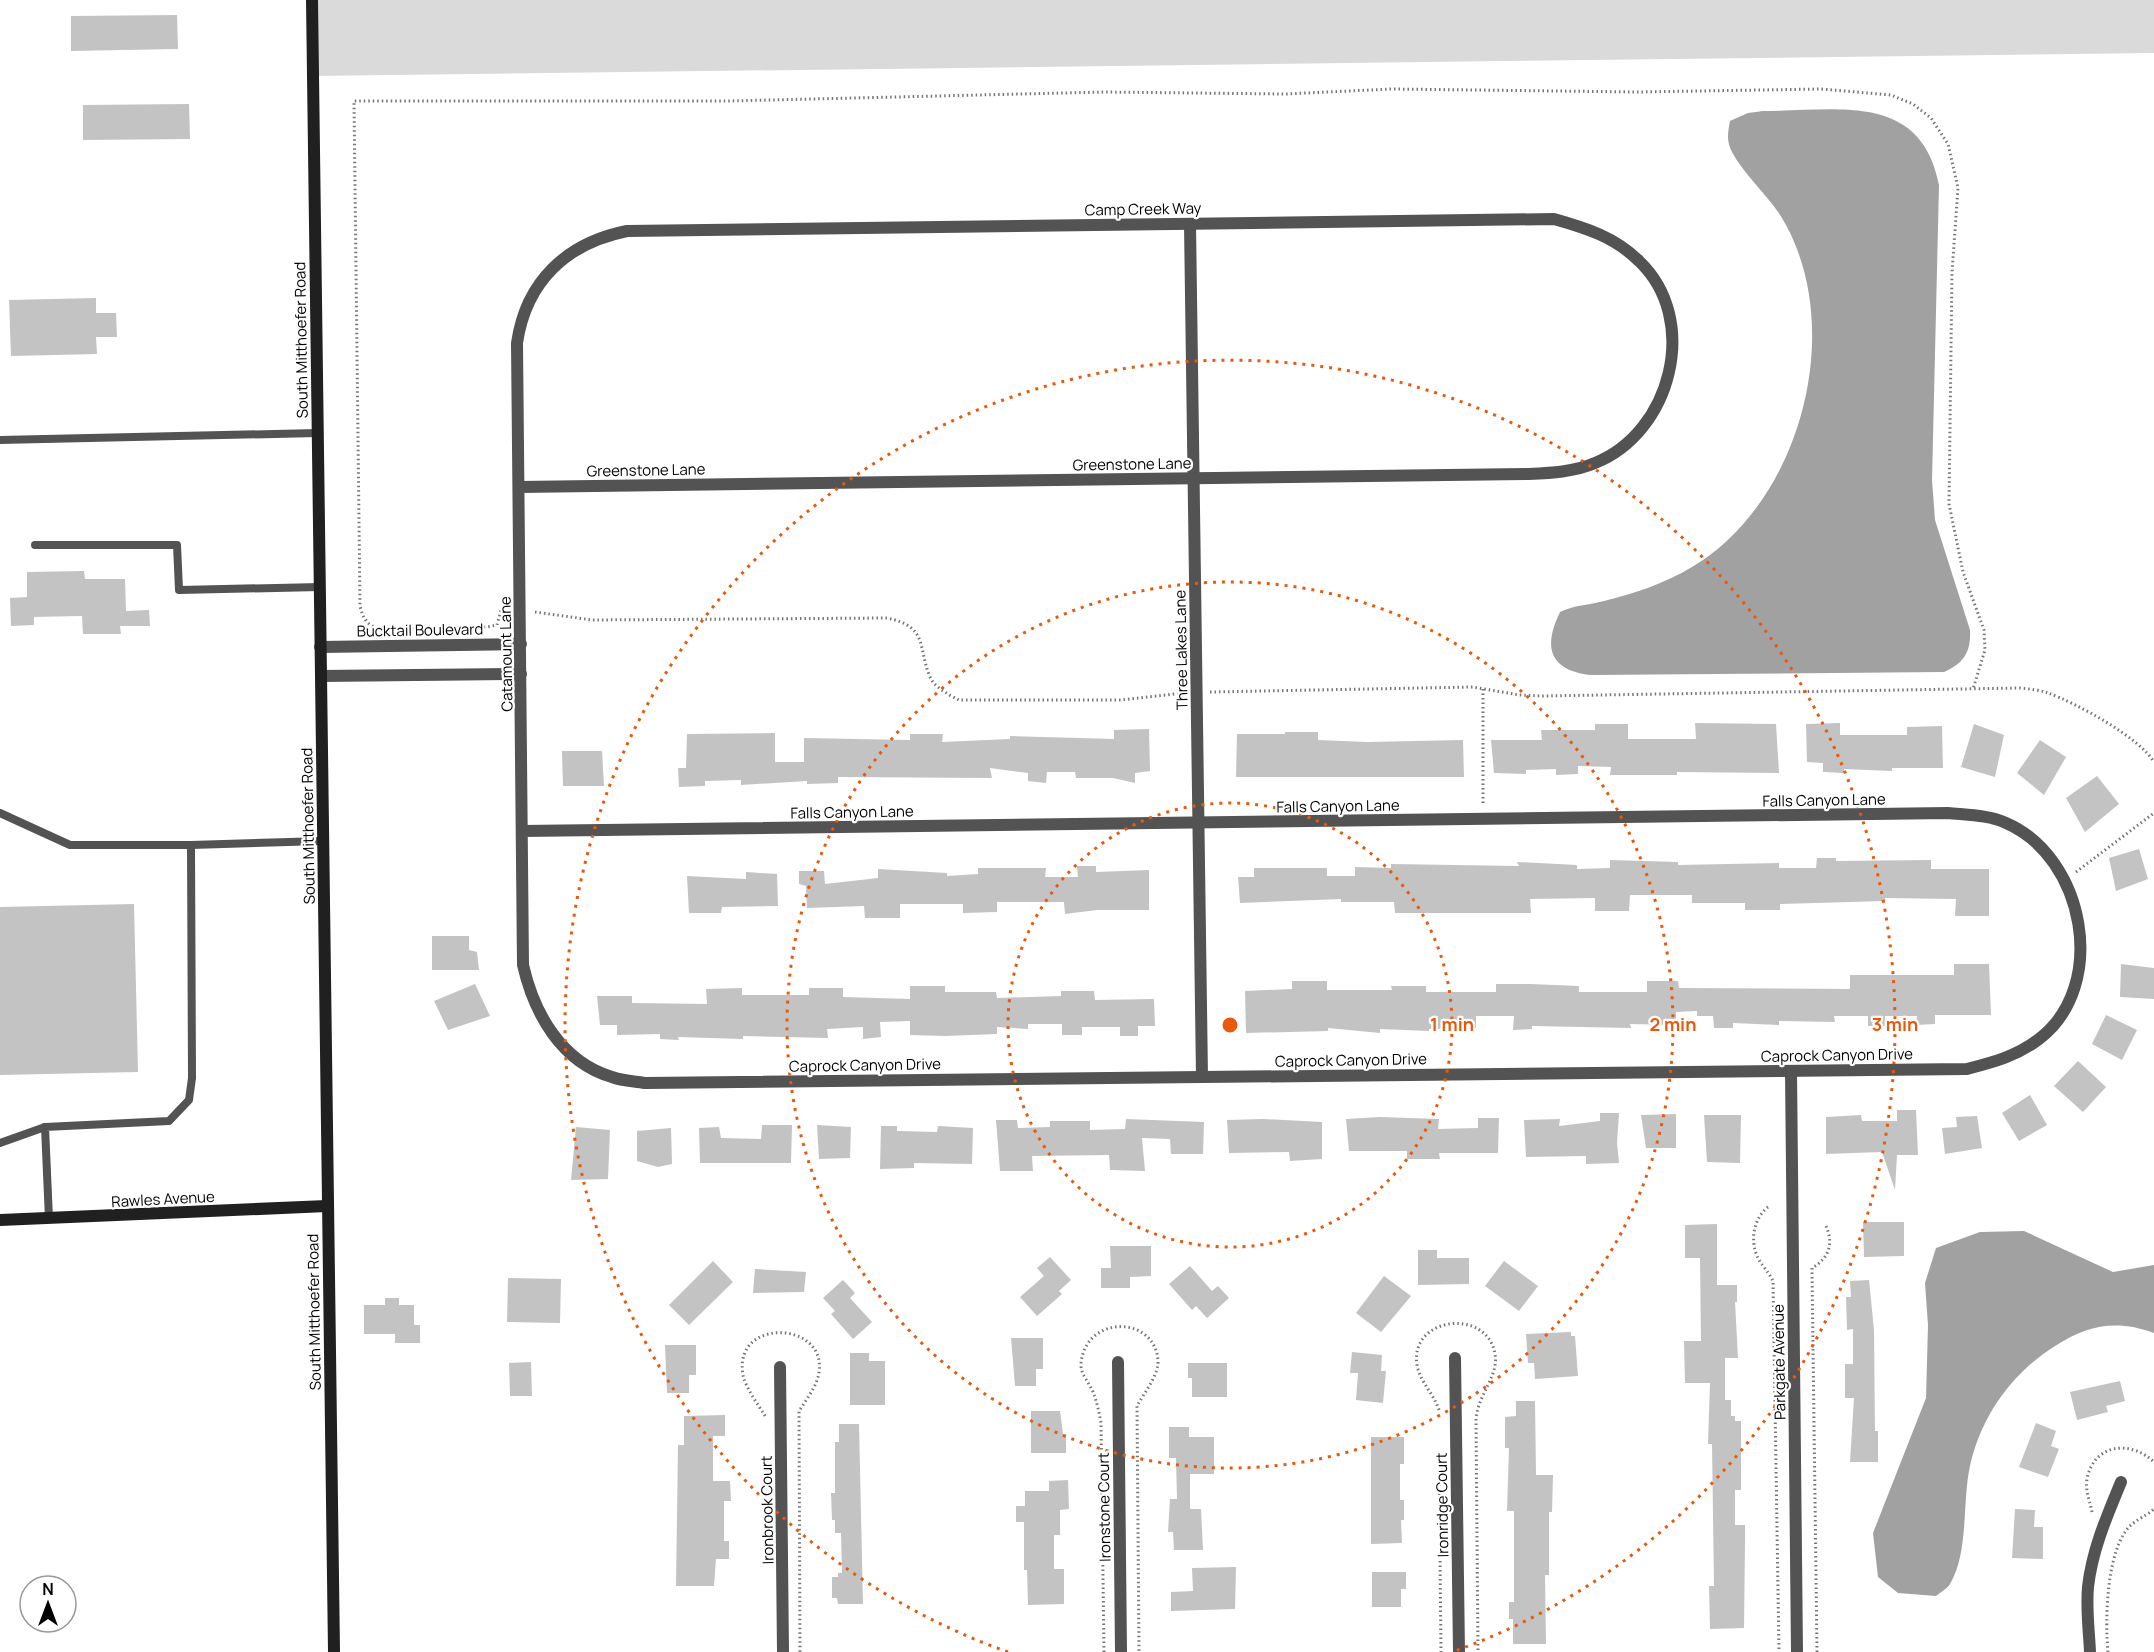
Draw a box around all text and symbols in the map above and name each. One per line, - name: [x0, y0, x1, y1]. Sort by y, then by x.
- street label: Camp Creek Way: [1084, 197, 1202, 221]
- street label: South Mitthoefer Road: [289, 262, 313, 418]
- street label: Greenstone Lane: [1072, 452, 1192, 476]
- street label: Greenstone Lane: [586, 458, 706, 482]
- street label: Three Lakes Lane: [1169, 590, 1193, 710]
- street label: Catamount Lane: [494, 596, 518, 712]
- street label: Bucktail Boulevard: [356, 618, 484, 642]
- street label: South Mitthoefer Road: [296, 748, 320, 904]
- street label: Falls Canyon Lane: [1762, 788, 1886, 812]
- street label: Falls Canyon Lane: [1276, 794, 1400, 818]
- street label: Falls Canyon Lane: [790, 800, 914, 824]
- text: 1 min: [1430, 1012, 1474, 1036]
- text: 2 min: [1650, 1012, 1696, 1036]
- text: 3 min: [1872, 1012, 1918, 1036]
- centre of rings: [1220, 1015, 1240, 1035]
- street label: Caprock Canyon Drive: [1761, 1043, 1913, 1067]
- street label: Caprock Canyon Drive: [1275, 1048, 1427, 1072]
- street label: Caprock Canyon Drive: [789, 1053, 941, 1077]
- street label: Rawles Avenue: [111, 1186, 215, 1212]
- street label: South Mitthoefer Road: [302, 1234, 326, 1390]
- street label: Parkgate Avenue: [1767, 1304, 1791, 1420]
- street label: Ironstone Court: [1093, 1452, 1115, 1562]
- street label: Ironridge Court: [1431, 1452, 1453, 1558]
- street label: Ironbrook Court: [756, 1455, 778, 1565]
- north arrow: [18, 1574, 78, 1634]
- text: N: [42, 1578, 54, 1600]

